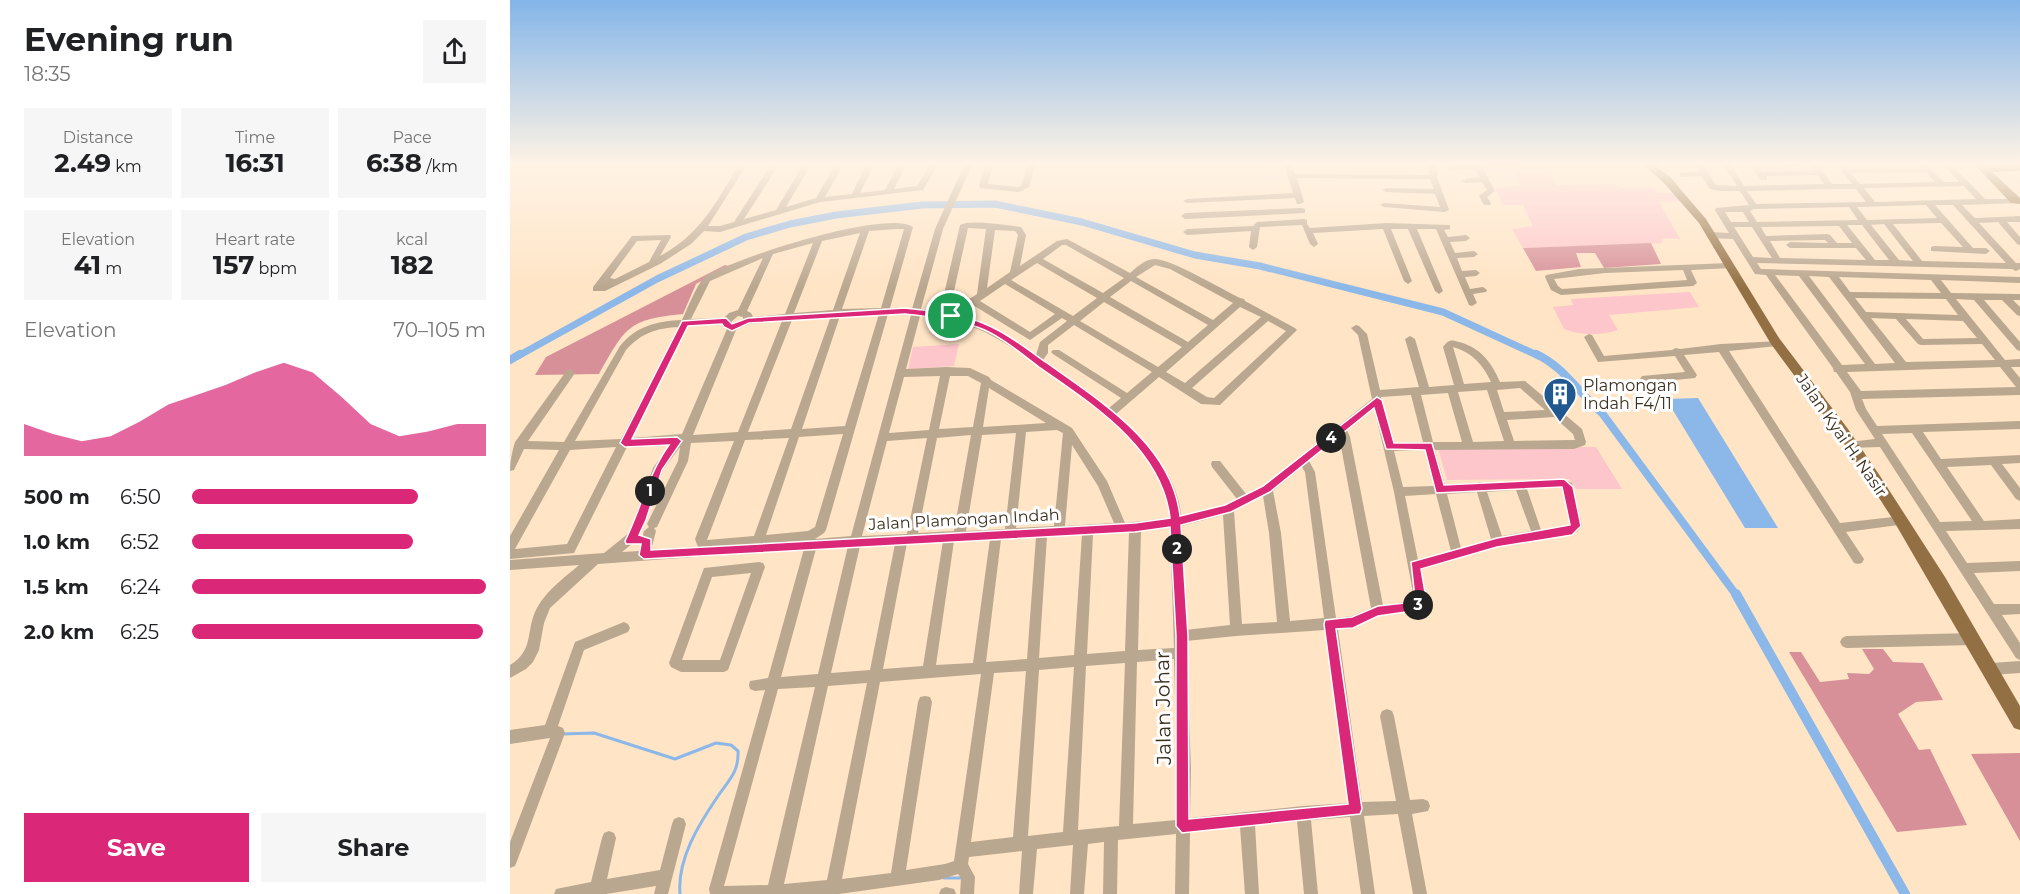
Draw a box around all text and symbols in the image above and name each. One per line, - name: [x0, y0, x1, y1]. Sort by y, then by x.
- text: Evening run: [24, 19, 234, 59]
- button: share: [423, 20, 486, 83]
- text: 18:35: [24, 62, 71, 86]
- text: Distance: [63, 128, 133, 147]
- text: Time: [235, 128, 275, 147]
- text: Pace: [392, 128, 432, 147]
- text: 2.49: [54, 147, 111, 179]
- text: 16:31: [225, 147, 285, 179]
- text: 6:38: [366, 147, 422, 179]
- text: km: [111, 157, 142, 176]
- text: /km: [422, 157, 458, 176]
- text: Elevation: [61, 230, 135, 249]
- text: Heart rate: [215, 230, 295, 249]
- text: kcal: [396, 230, 428, 249]
- text: 41: [74, 249, 101, 281]
- text: 157: [213, 249, 254, 281]
- text: 182: [391, 249, 433, 281]
- text: m: [101, 259, 122, 278]
- text: bpm: [254, 259, 297, 278]
- pin: [925, 290, 976, 341]
- icon: arrive: [934, 299, 967, 332]
- text: Elevation: [24, 318, 116, 342]
- text: 70–105 m: [393, 318, 486, 342]
- street label: Jalan Kyai H. Nasir: [1792, 369, 1891, 500]
- building icon: Plamongan Indah F4/11: [1542, 376, 1578, 423]
- place label: Plamongan Indah F4/11: [1583, 376, 1677, 413]
- pin: 4: [1316, 423, 1346, 453]
- text: 4: [1325, 428, 1337, 447]
- pin: 1: [635, 476, 665, 506]
- text: 1: [647, 481, 653, 500]
- text: 500 m: [24, 485, 90, 509]
- text: 6:50: [120, 485, 161, 509]
- street label: Jalan Plamongan Indah: [867, 505, 1060, 534]
- text: 1.0 km: [24, 530, 90, 554]
- text: 6:52: [120, 530, 159, 554]
- pin: 2: [1162, 534, 1192, 564]
- text: 2: [1172, 539, 1182, 558]
- text: 1.5 km: [24, 575, 89, 599]
- text: 6:24: [120, 575, 161, 599]
- pin: 3: [1403, 590, 1433, 620]
- text: 3: [1413, 595, 1423, 614]
- text: 2.0 km: [24, 620, 94, 644]
- text: 6:25: [120, 620, 159, 644]
- street label: Jalan Johar: [1150, 651, 1176, 766]
- button: Save: [24, 813, 249, 882]
- button: Share: [261, 813, 486, 882]

